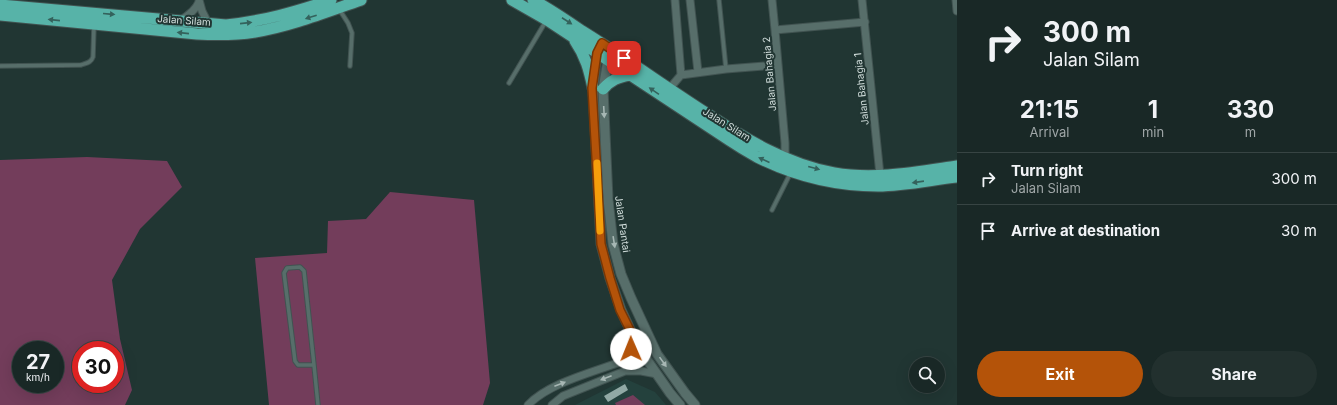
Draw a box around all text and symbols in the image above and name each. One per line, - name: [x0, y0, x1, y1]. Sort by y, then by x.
- one-way arrow: [103, 11, 115, 18]
- street label: Jalan Silam: [157, 12, 211, 28]
- one-way arrow: [305, 14, 317, 20]
- text: 300 m: [1043, 15, 1131, 49]
- icon: right: [977, 16, 1029, 68]
- one-way arrow: [48, 17, 60, 23]
- one-way arrow: [561, 17, 572, 24]
- one-way arrow: [240, 19, 252, 26]
- one-way arrow: [177, 30, 189, 36]
- street label: Jalan Bahagia 2: [760, 36, 778, 112]
- pin: [607, 41, 641, 75]
- icon: arrive: [613, 47, 635, 69]
- text: Jalan Silam: [1043, 49, 1140, 70]
- street label: Jalan Bahagia 1: [851, 52, 871, 126]
- one-way arrow: [648, 88, 660, 95]
- text: 21:15: [1020, 95, 1079, 124]
- text: 1: [1148, 95, 1158, 124]
- text: 330: [1227, 95, 1274, 124]
- street label: Jalan Silam: [701, 105, 753, 143]
- one-way arrow: [600, 106, 607, 118]
- text: Arrival: [1029, 124, 1069, 140]
- text: min: [1142, 124, 1164, 140]
- text: m: [1245, 124, 1256, 140]
- one-way arrow: [759, 157, 770, 163]
- text: Turn right: [1011, 161, 1083, 180]
- one-way arrow: [808, 165, 821, 171]
- icon: right: [977, 168, 999, 190]
- text: 300 m: [1271, 169, 1317, 188]
- one-way arrow: [912, 179, 924, 185]
- text: Jalan Silam: [1011, 180, 1081, 196]
- street label: Jalan Pantai: [613, 195, 633, 253]
- icon: arrive: [977, 220, 999, 242]
- text: Arrive at destination: [1011, 221, 1160, 240]
- text: 30 m: [1281, 221, 1317, 240]
- one-way arrow: [611, 236, 617, 248]
- position arrow: [610, 328, 652, 370]
- speed limit sign: 30: [72, 341, 124, 393]
- text: 27: [26, 350, 50, 374]
- button: Exit: [977, 351, 1143, 397]
- button: Share: [1151, 351, 1317, 397]
- one-way arrow: [659, 356, 667, 367]
- map controls: [909, 357, 945, 393]
- button: search: [909, 357, 945, 393]
- text: km/h: [26, 371, 50, 383]
- one-way arrow: [599, 376, 611, 382]
- one-way arrow: [555, 381, 567, 387]

